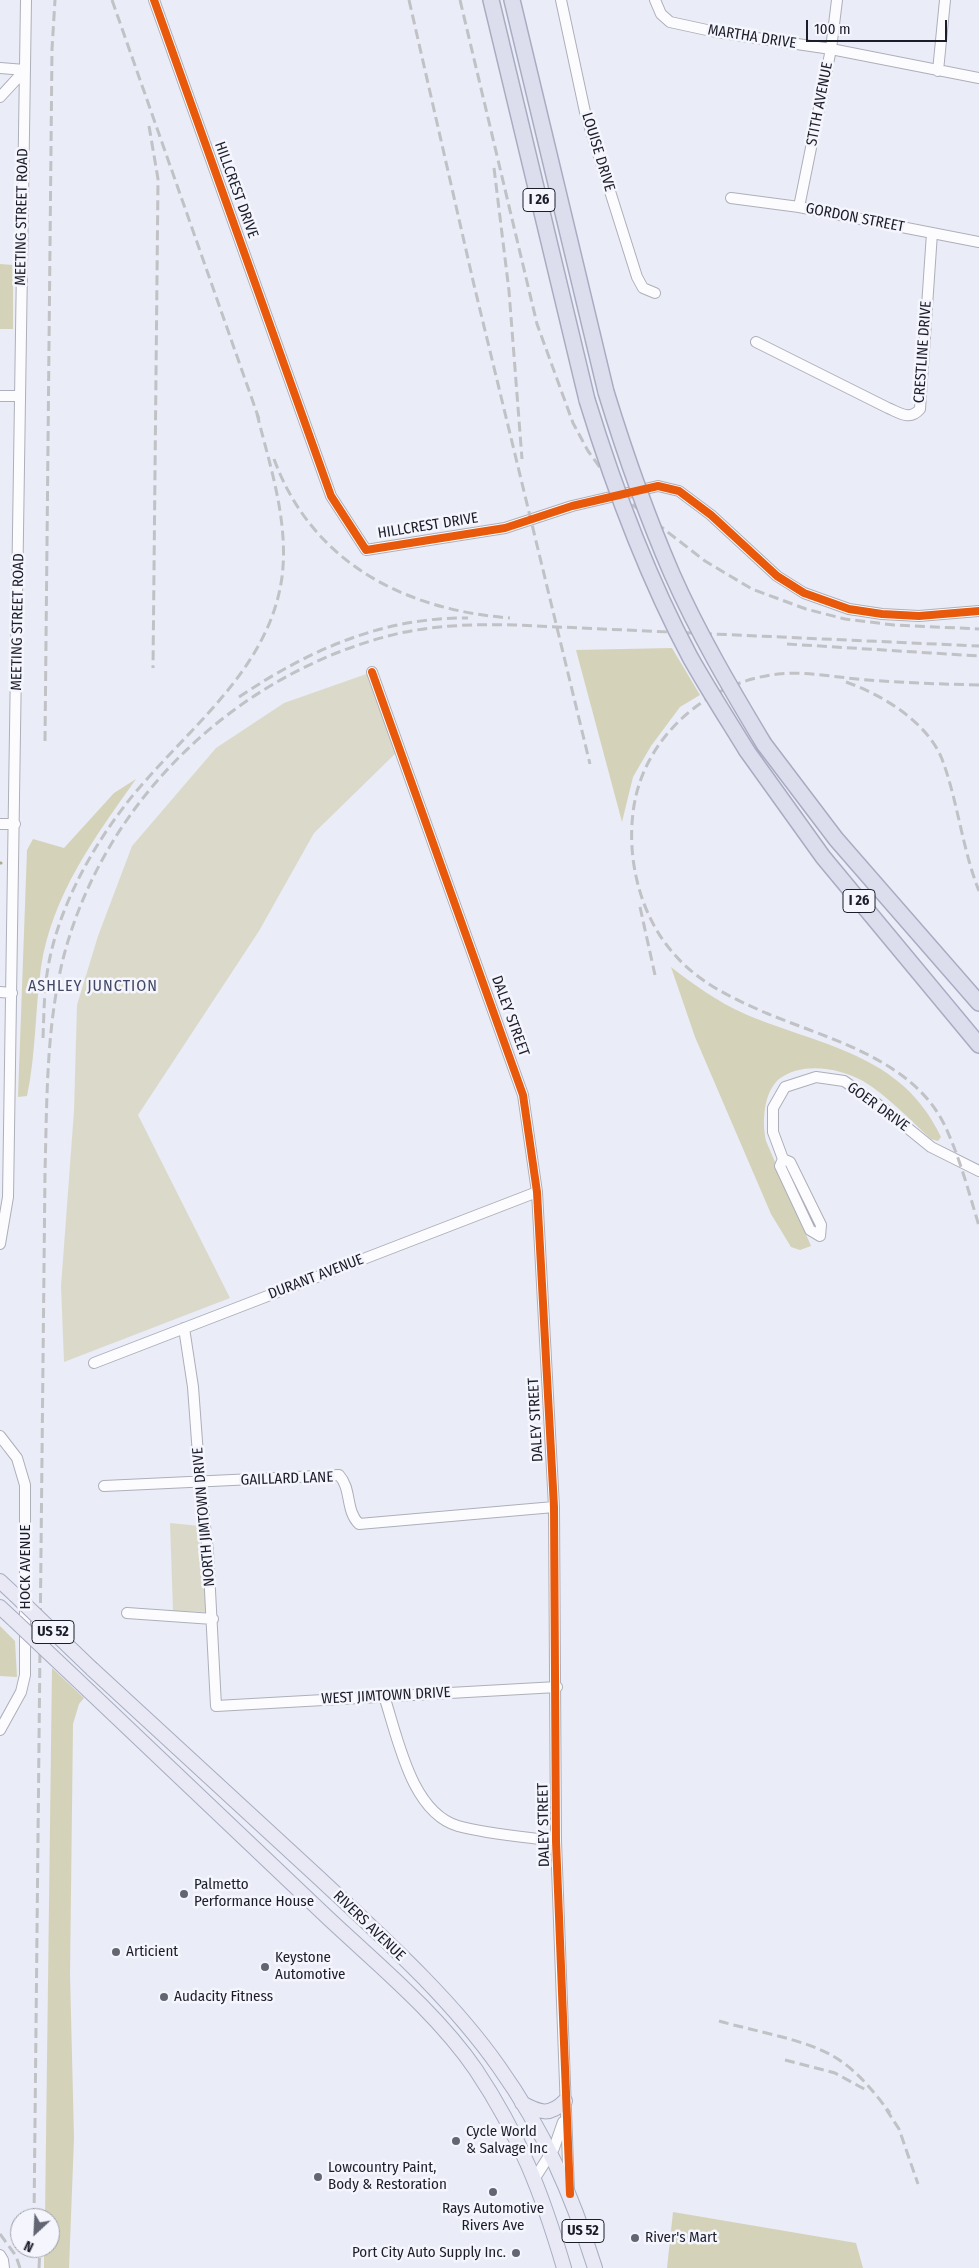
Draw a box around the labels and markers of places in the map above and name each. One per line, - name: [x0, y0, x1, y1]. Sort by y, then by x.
- place label: Palmetto Performance House: [194, 1876, 314, 1911]
- marker: Palmetto Performance House: [178, 1888, 190, 1900]
- place label: Articient: [126, 1943, 178, 1961]
- marker: Articient: [110, 1946, 122, 1958]
- place label: Keystone Automotive: [275, 1949, 345, 1984]
- marker: Keystone Automotive: [259, 1961, 271, 1973]
- place label: Audacity Fitness: [174, 1988, 273, 2006]
- marker: Audacity Fitness: [158, 1991, 170, 2003]
- place label: Cycle World & Salvage Inc: [466, 2123, 548, 2158]
- marker: Cycle World & Salvage Inc: [450, 2135, 462, 2147]
- place label: Lowcountry Paint, Body & Restoration: [328, 2159, 447, 2194]
- marker: Lowcountry Paint, Body & Restoration: [312, 2171, 324, 2183]
- marker: Rays Automotive Rivers Ave: [487, 2186, 499, 2198]
- place label: Rays Automotive Rivers Ave: [442, 2200, 544, 2235]
- place label: River's Mart: [645, 2229, 717, 2247]
- marker: River's Mart: [629, 2232, 641, 2244]
- place label: Port City Auto Supply Inc.: [352, 2244, 506, 2262]
- marker: Port City Auto Supply Inc.: [510, 2247, 522, 2259]

